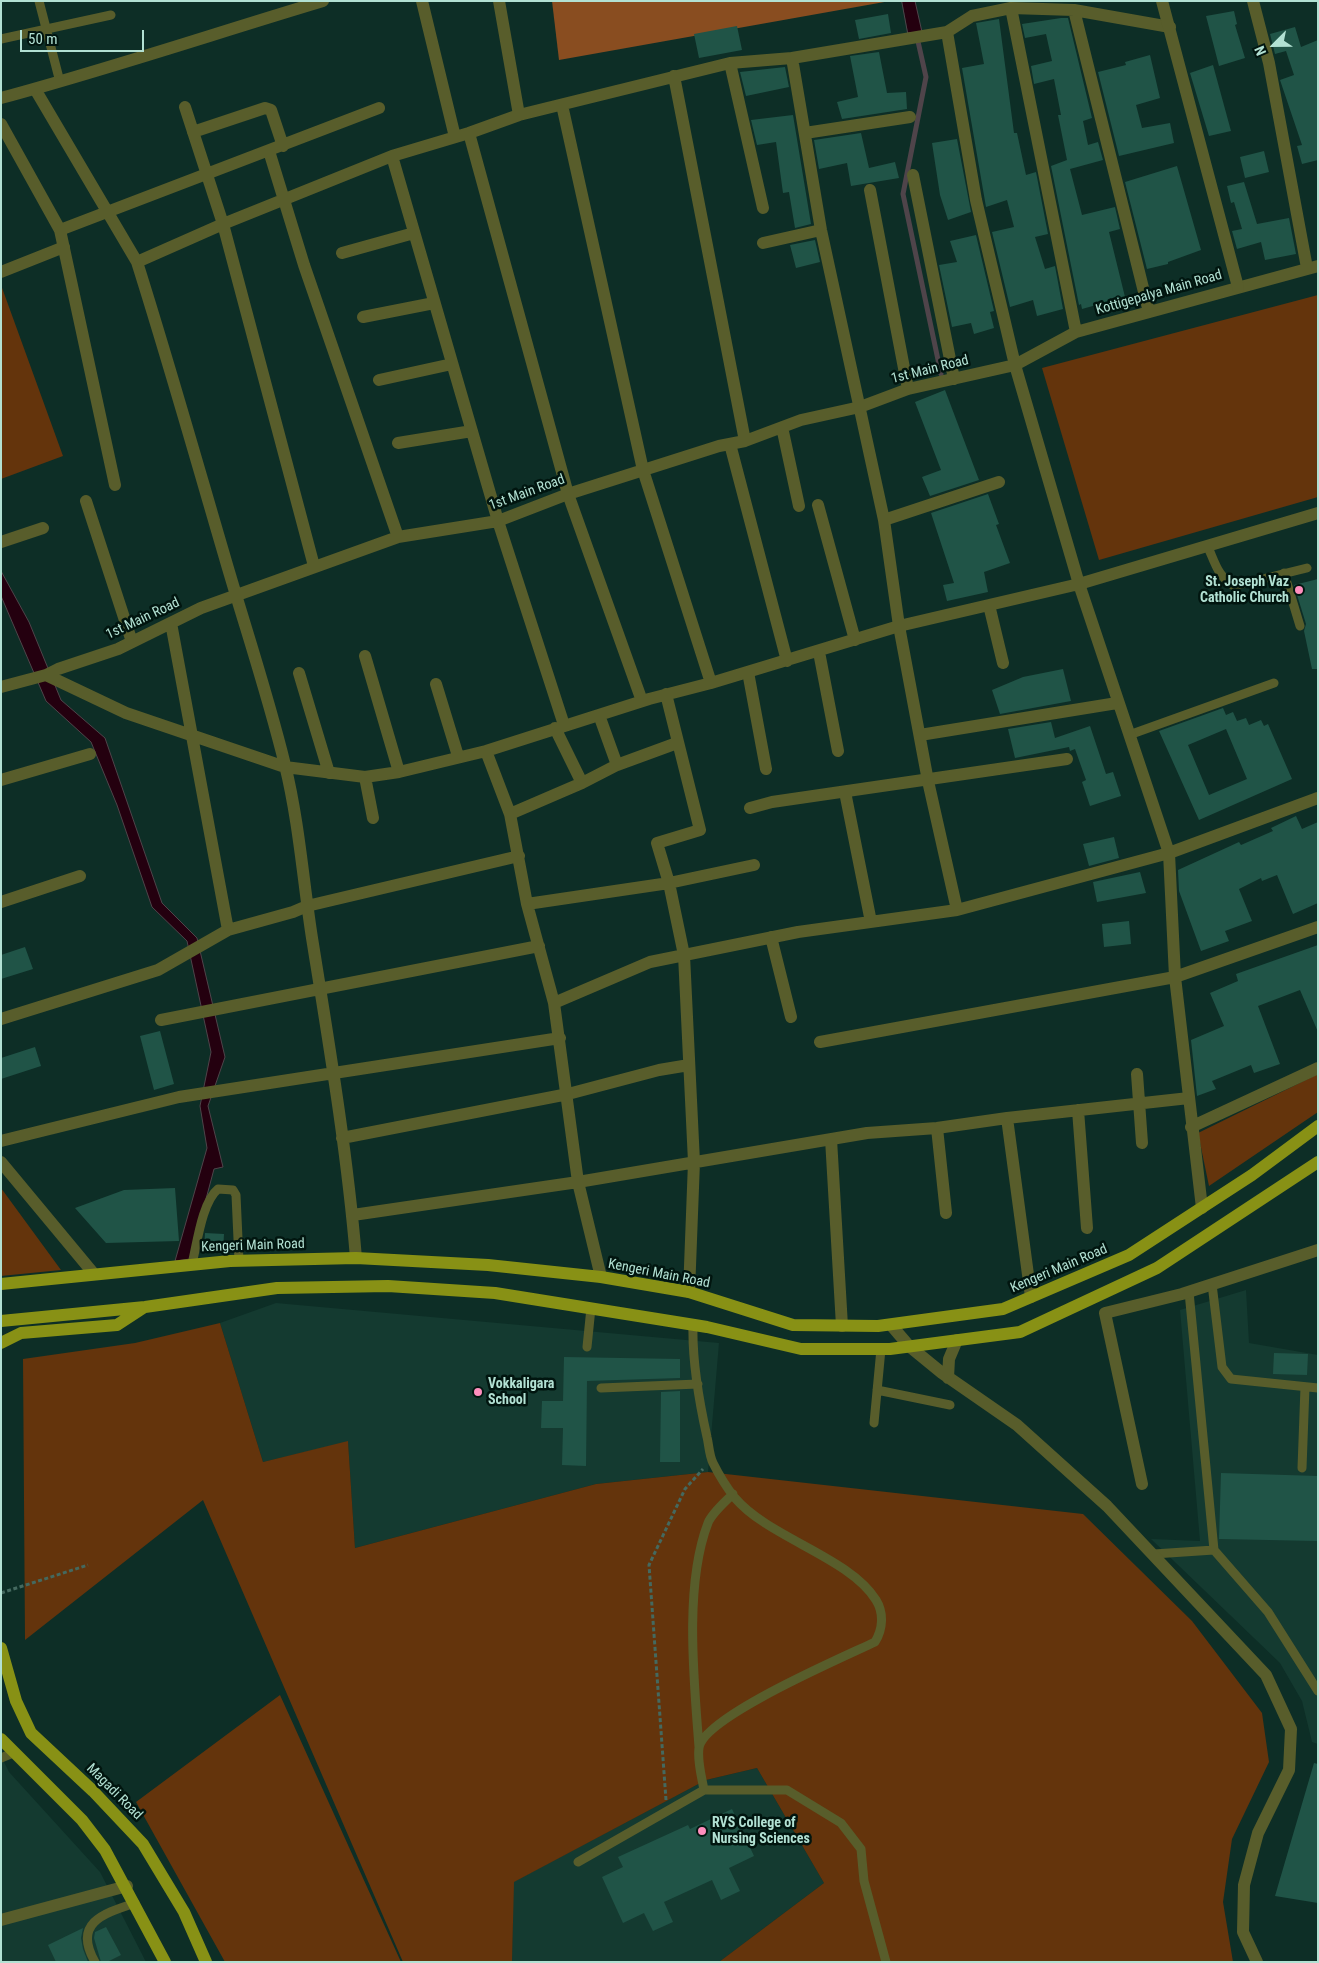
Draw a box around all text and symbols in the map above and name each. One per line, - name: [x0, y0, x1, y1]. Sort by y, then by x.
- scale bar: [22, 20, 146, 52]
- north arrow: [1249, 20, 1299, 70]
- text: 50 m: [28, 30, 58, 48]
- text: N: [1251, 44, 1269, 58]
- street label: Kottigepalya Main Road: [1094, 267, 1224, 319]
- street label: 1st Main Road: [890, 352, 970, 388]
- street label: 1st Main Road: [487, 472, 567, 514]
- place label: St. Joseph Vaz Catholic Church: [1200, 574, 1289, 606]
- marker: St. Joseph Vaz Catholic Church: [1293, 584, 1305, 596]
- street label: 1st Main Road: [104, 595, 182, 643]
- street label: Kengeri Main Road: [201, 1236, 305, 1256]
- street label: Kengeri Main Road: [1008, 1241, 1110, 1297]
- street label: Kengeri Main Road: [607, 1256, 711, 1292]
- place label: Vokkaligara School: [488, 1376, 554, 1408]
- marker: Vokkaligara School: [472, 1386, 484, 1398]
- street label: Magadi Road: [82, 1760, 146, 1824]
- place label: RVS College of Nursing Sciences: [712, 1815, 810, 1848]
- marker: RVS College of Nursing Sciences: [696, 1825, 708, 1837]

